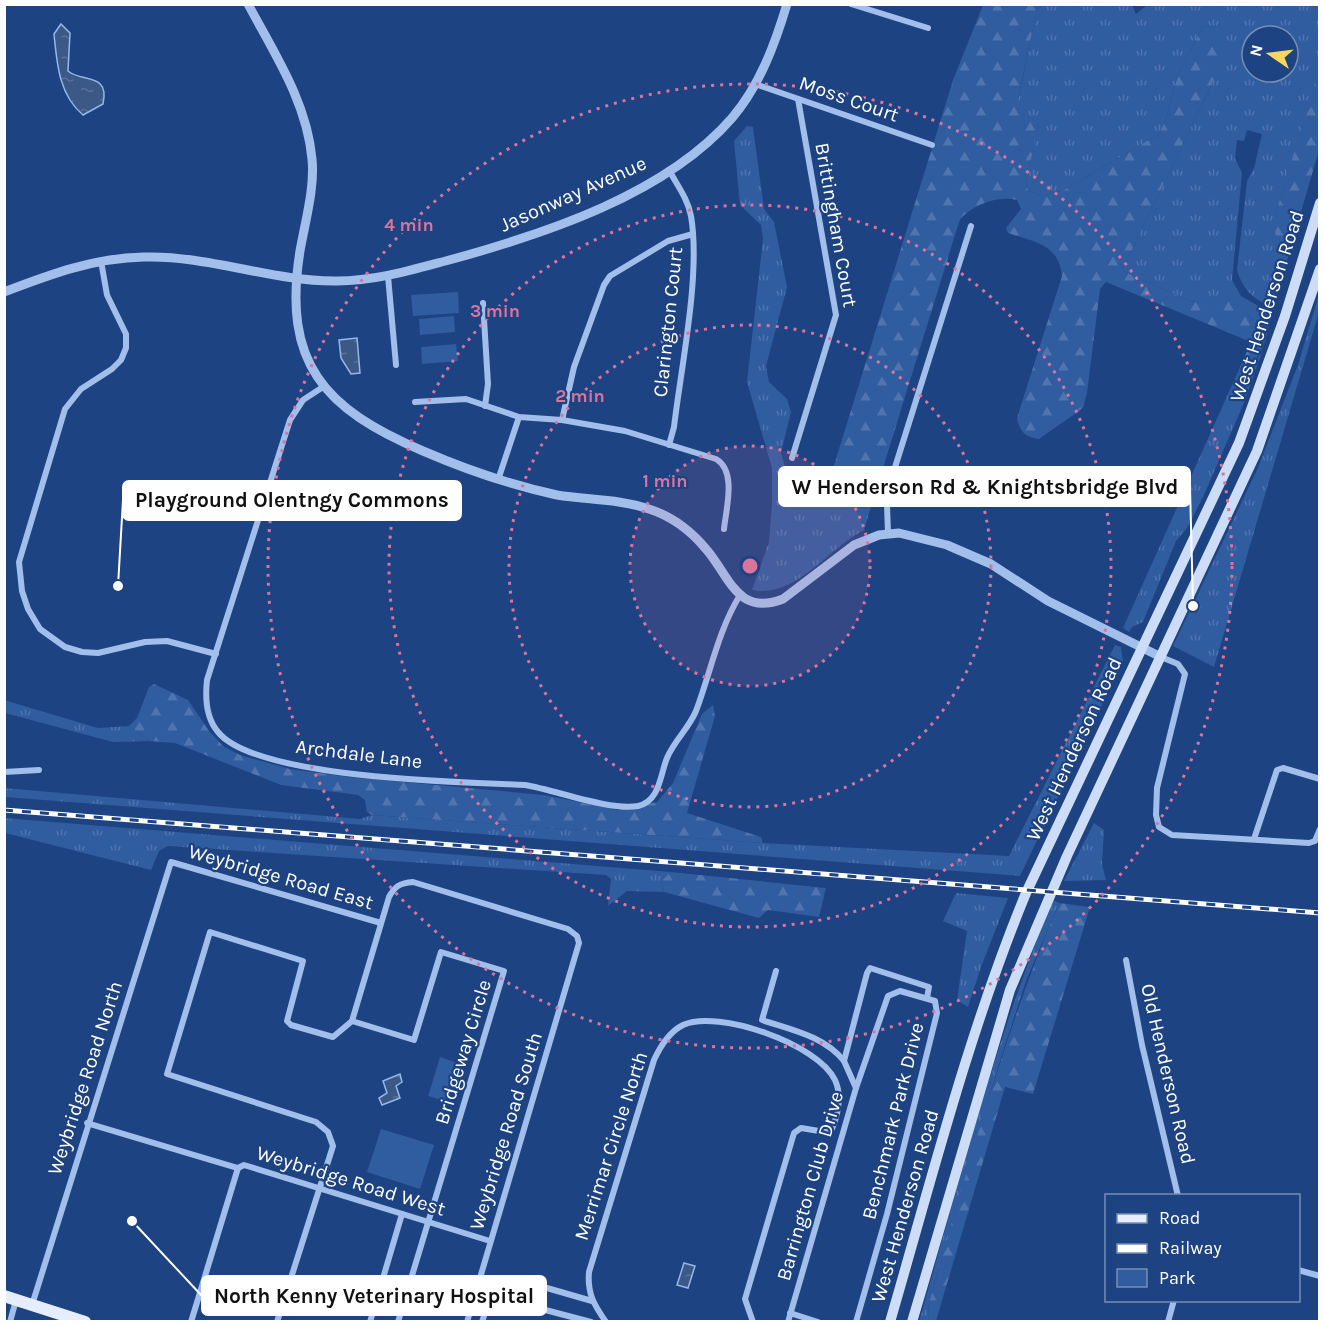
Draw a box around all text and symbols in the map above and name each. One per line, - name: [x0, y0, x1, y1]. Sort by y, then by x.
- north arrow: [1240, 24, 1300, 84]
- text: N: [1245, 43, 1267, 58]
- street label: Moss Court: [796, 71, 902, 127]
- street label: Brittingham Court: [810, 141, 862, 309]
- street label: Jasonway Avenue: [496, 151, 650, 237]
- street label: West Henderson Road: [1225, 208, 1309, 404]
- text: 4 min: [384, 214, 434, 236]
- street label: Clarington Court: [649, 245, 687, 398]
- text: 3 min: [470, 300, 520, 322]
- text: 2 min: [555, 385, 605, 407]
- callout: W Henderson Rd & Knightsbridge Blvd: [779, 467, 1190, 506]
- text: 1 min: [642, 470, 688, 492]
- text: W Henderson Rd & Knightsbridge Blvd: [792, 475, 1178, 499]
- callout: Playground Olentngy Commons: [123, 481, 461, 520]
- text: Playground Olentngy Commons: [135, 488, 449, 512]
- centre of rings: [740, 556, 760, 576]
- street label: West Henderson Road: [1021, 654, 1127, 844]
- street label: Archdale Lane: [294, 735, 424, 773]
- street label: Weybridge Road East: [186, 840, 376, 915]
- street label: Bridgeway Circle: [430, 977, 496, 1127]
- street label: Weybridge Road North: [43, 978, 127, 1178]
- street label: Old Henderson Road: [1136, 982, 1200, 1166]
- street label: Benchmark Park Drive: [857, 1020, 929, 1222]
- street label: Weybridge Road South: [465, 1029, 547, 1233]
- street label: Merrimar Circle North: [570, 1049, 652, 1243]
- street label: Barrington Club Drive: [772, 1089, 848, 1283]
- street label: West Henderson Road: [866, 1107, 944, 1305]
- street label: Weybridge Road West: [254, 1141, 449, 1221]
- legend: [1105, 1194, 1300, 1302]
- text: Road: [1159, 1207, 1200, 1229]
- text: Railway: [1159, 1237, 1222, 1259]
- text: Park: [1159, 1267, 1196, 1289]
- callout: North Kenny Veterinary Hospital: [202, 1276, 546, 1315]
- text: North Kenny Veterinary Hospital: [214, 1284, 534, 1308]

